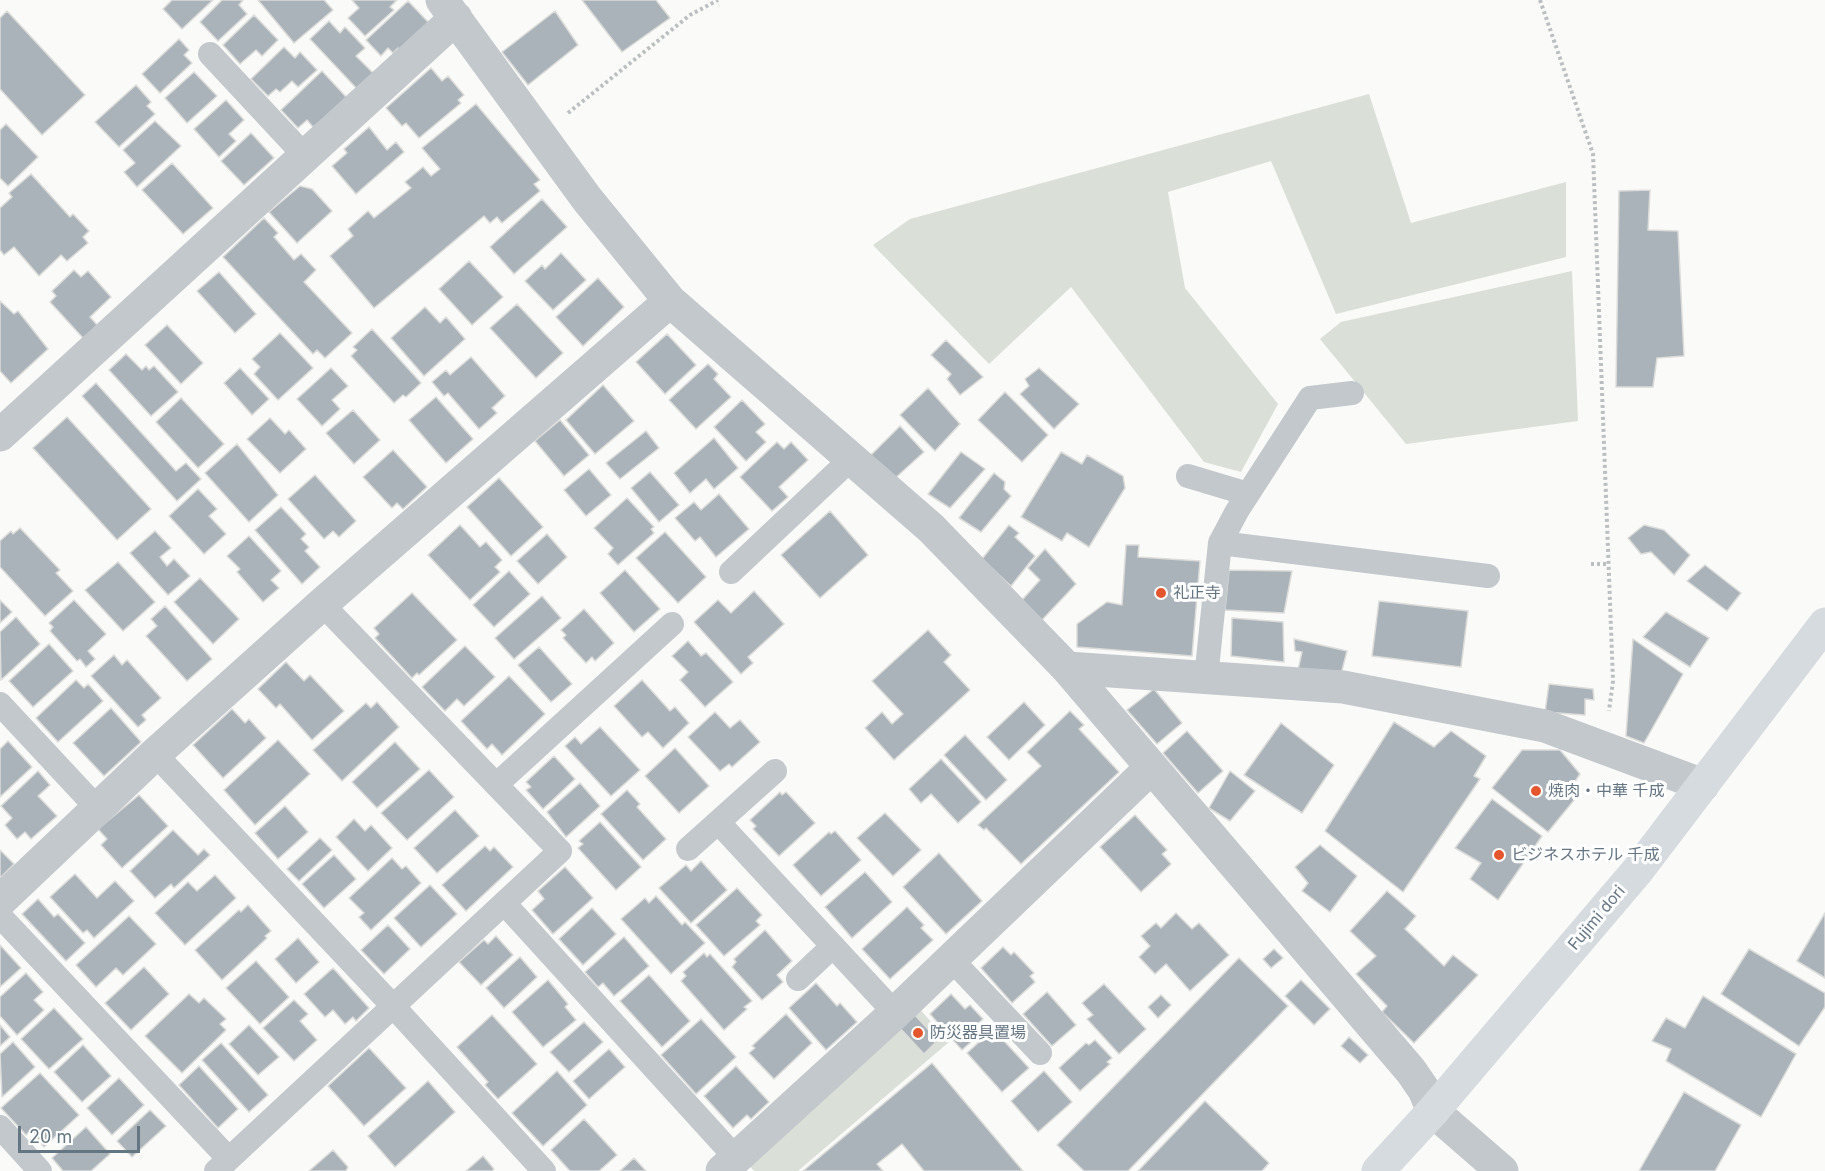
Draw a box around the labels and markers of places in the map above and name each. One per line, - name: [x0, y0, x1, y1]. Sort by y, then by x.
- place label: 礼正寺: [1173, 583, 1221, 603]
- marker: 礼正寺: [1154, 586, 1168, 600]
- place label: 焼肉・中華 千成: [1548, 781, 1664, 801]
- marker: 焼肉・中華 千成: [1529, 784, 1543, 798]
- place label: ビジネスホテル 千成: [1511, 845, 1659, 865]
- marker: ビジネスホテル 千成: [1492, 848, 1506, 862]
- place label: 防災器具置場: [930, 1023, 1026, 1043]
- marker: 防災器具置場: [911, 1026, 925, 1040]

